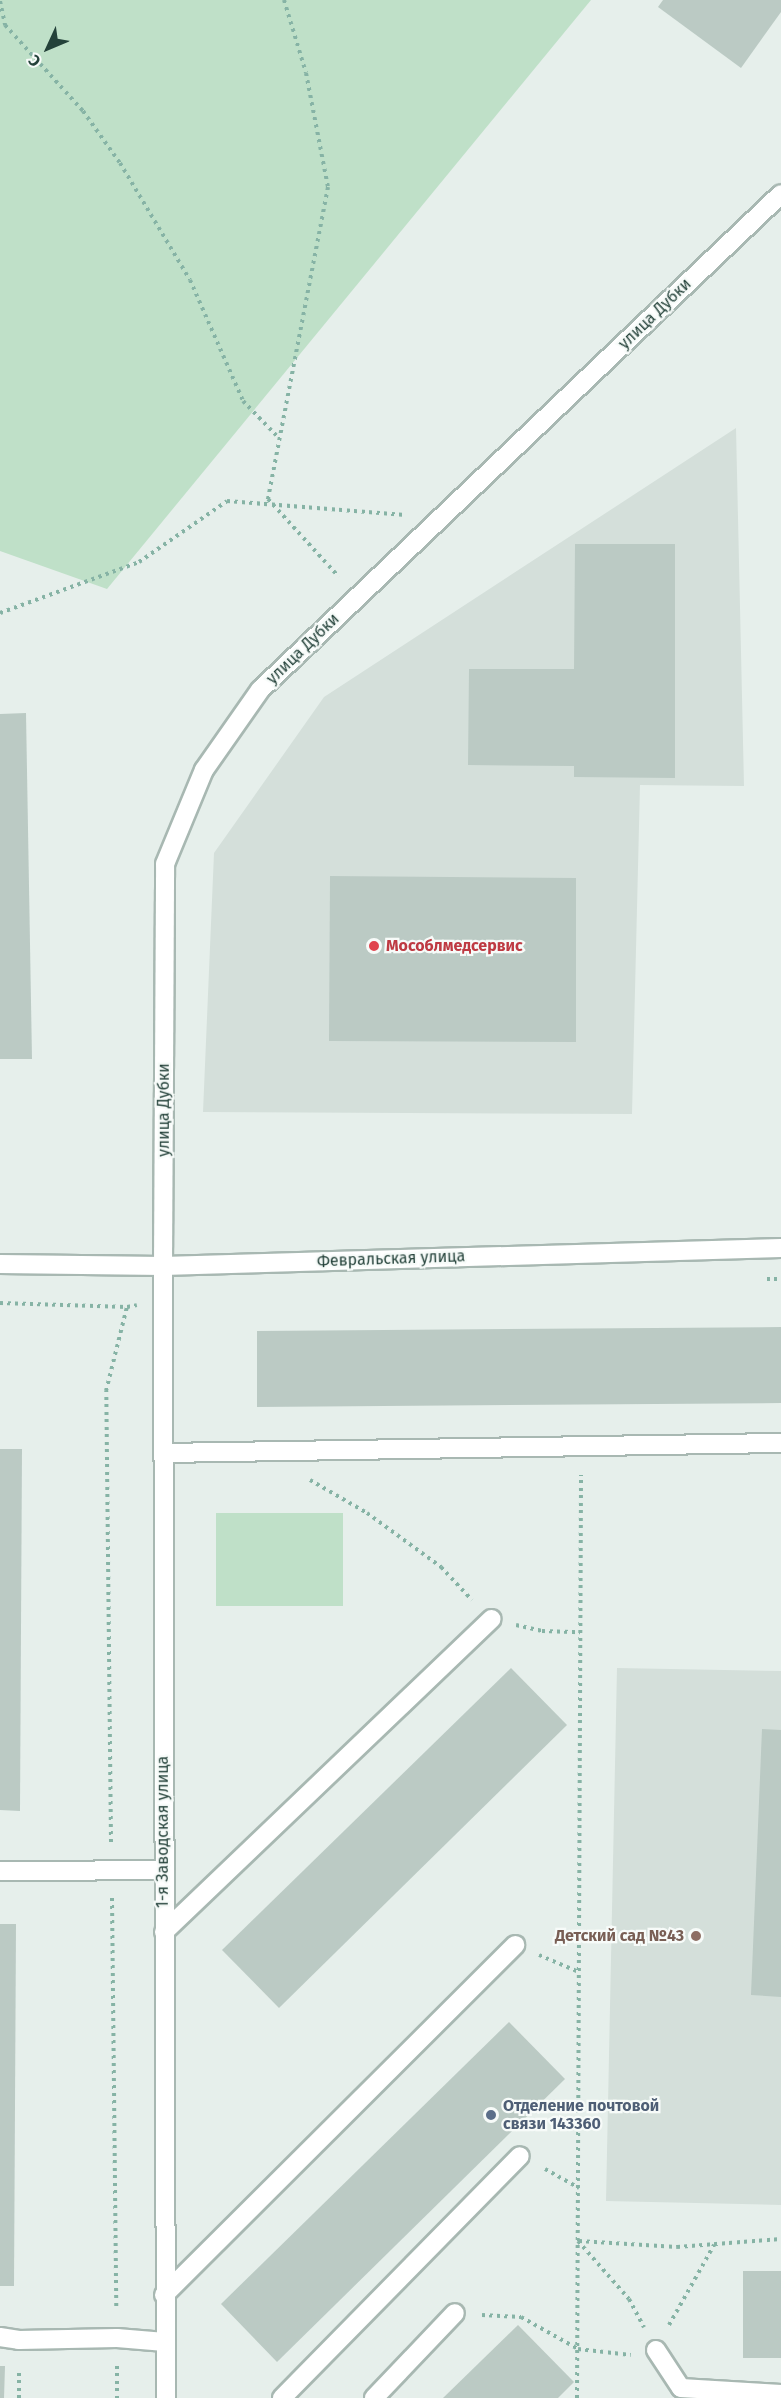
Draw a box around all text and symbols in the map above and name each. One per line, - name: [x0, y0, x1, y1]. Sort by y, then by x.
- north arrow: [18, 18, 78, 78]
- text: С: [25, 51, 45, 71]
- street label: улица Дубки: [615, 275, 695, 353]
- street label: улица Дубки: [263, 610, 343, 688]
- place label: Мособлмедсервис: [386, 936, 523, 956]
- marker: Мособлмедсервис: [367, 939, 381, 953]
- street label: улица Дубки: [154, 1063, 174, 1157]
- street label: Февральская улица: [316, 1247, 466, 1271]
- street label: 1-я Заводская улица: [153, 1756, 173, 1908]
- place label: Детский сад №43: [555, 1926, 684, 1946]
- marker: Детский сад №43: [689, 1929, 703, 1943]
- place label: Отделение почтовой связи 143360: [503, 2096, 659, 2134]
- marker: Отделение почтовой связи 143360: [484, 2108, 498, 2122]

